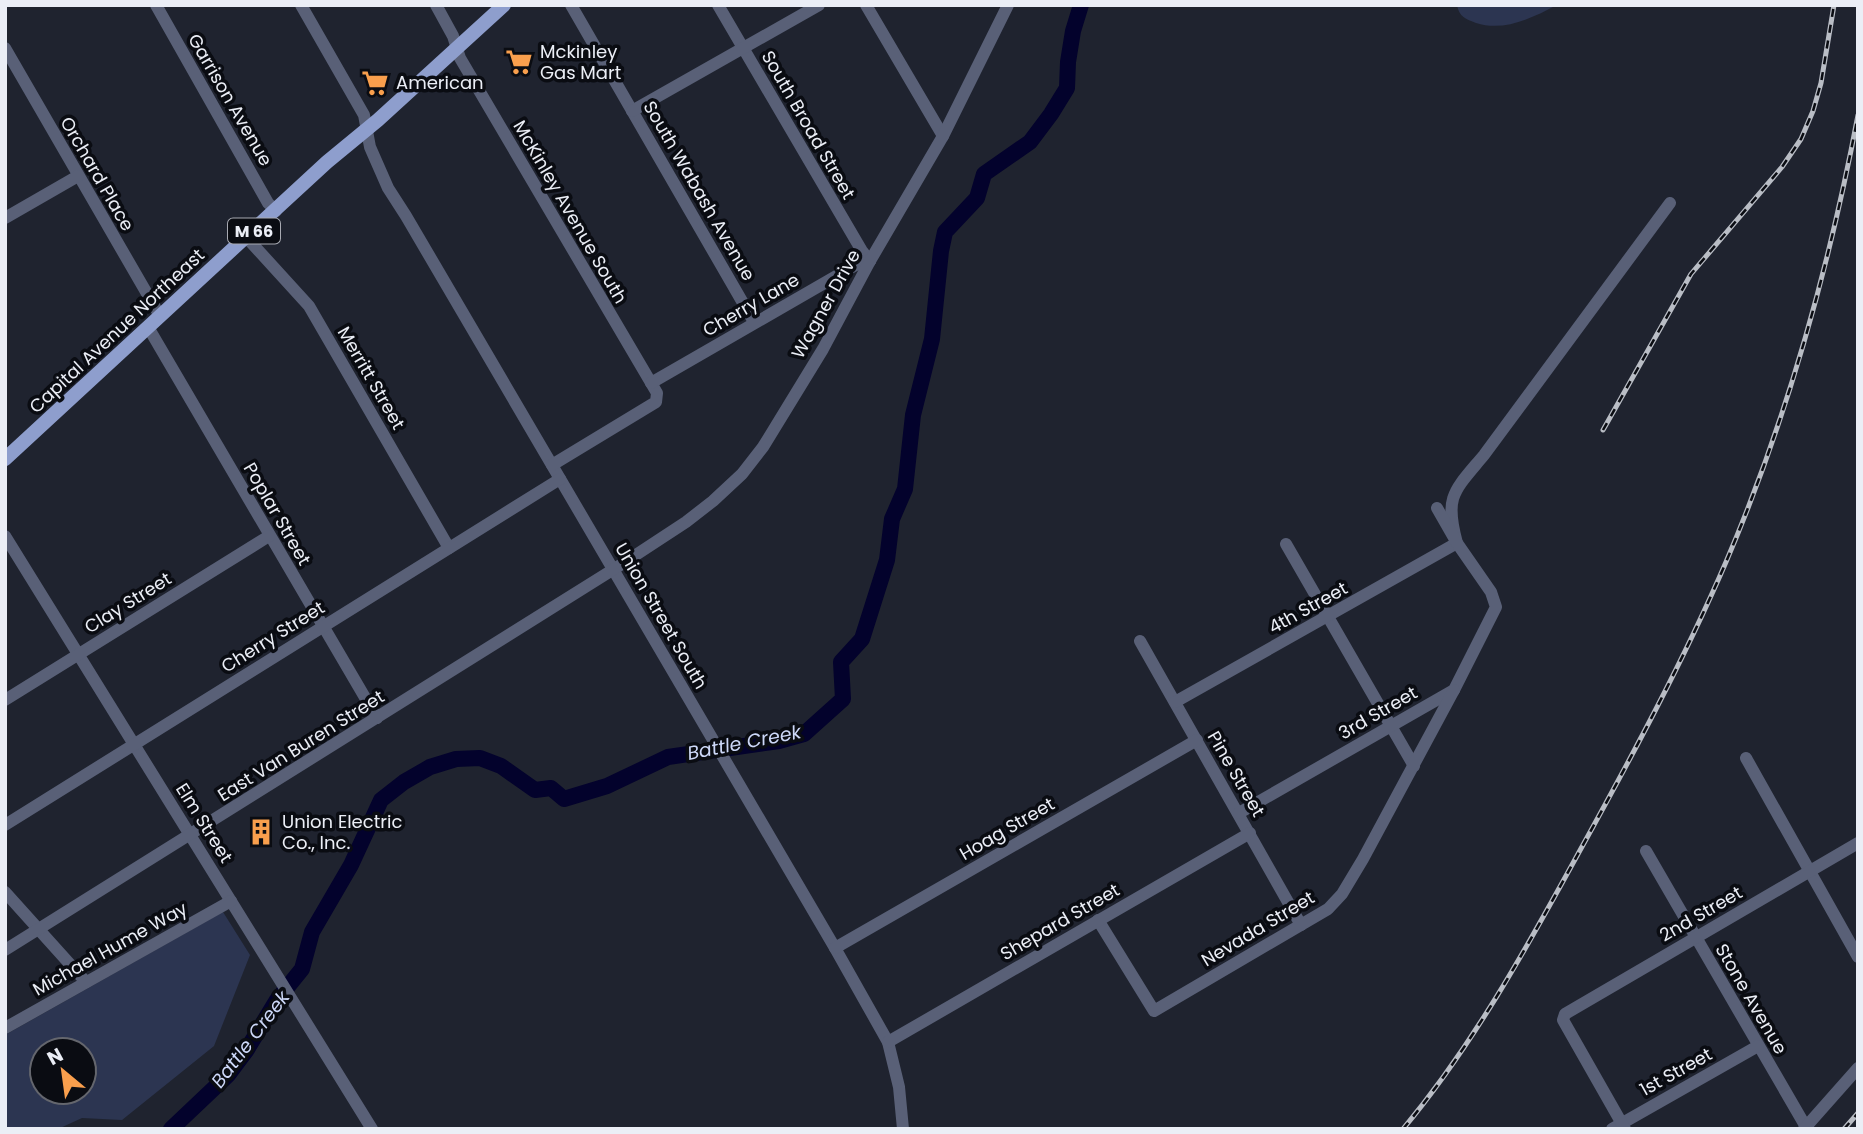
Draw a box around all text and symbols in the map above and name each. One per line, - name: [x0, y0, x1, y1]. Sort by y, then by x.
- street label: Garrison Avenue: [182, 29, 278, 170]
- place label: Mckinley Gas Mart: [540, 39, 621, 85]
- street label: South Broad Street: [756, 46, 861, 204]
- supermarket icon: Mckinley Gas Mart: [504, 47, 534, 77]
- supermarket icon: American: [360, 68, 390, 98]
- place label: American: [396, 70, 484, 95]
- street label: South Wabash Avenue: [638, 96, 761, 285]
- street label: Orchard Place: [55, 112, 140, 236]
- street label: McKinley Avenue South: [508, 116, 633, 308]
- road number: M 66: [228, 218, 280, 244]
- street label: Capital Avenue Northeast: [24, 243, 210, 419]
- street label: Wagner Drive: [785, 245, 866, 363]
- street label: Cherry Lane: [698, 267, 804, 342]
- street label: Merritt Street: [332, 322, 411, 434]
- street label: Poplar Street: [238, 458, 317, 570]
- street label: Union Street South: [609, 538, 714, 694]
- street label: Clay Street: [79, 566, 176, 639]
- street label: 4th Street: [1264, 576, 1352, 640]
- street label: Cherry Street: [216, 595, 329, 678]
- street label: 3rd Street: [1334, 680, 1422, 745]
- street label: East Van Buren Street: [213, 684, 389, 807]
- water label: Battle Creek: [685, 718, 805, 767]
- street label: Pine Street: [1202, 726, 1271, 821]
- street label: Elm Street: [170, 778, 239, 867]
- street label: Hoag Street: [955, 791, 1059, 866]
- place label: Union Electric Co., Inc.: [282, 809, 402, 855]
- building icon: Union Electric Co., Inc.: [246, 817, 276, 847]
- street label: Shepard Street: [995, 877, 1124, 966]
- street label: 2nd Street: [1655, 880, 1747, 947]
- street label: Nevada Street: [1196, 885, 1319, 972]
- street label: Michael Hume Way: [28, 896, 192, 1002]
- street label: Stone Avenue: [1710, 939, 1793, 1059]
- water label: Battle Creek: [205, 984, 297, 1094]
- north arrow: [28, 1036, 98, 1106]
- text: N: [42, 1041, 68, 1072]
- street label: 1st Street: [1635, 1041, 1716, 1102]

